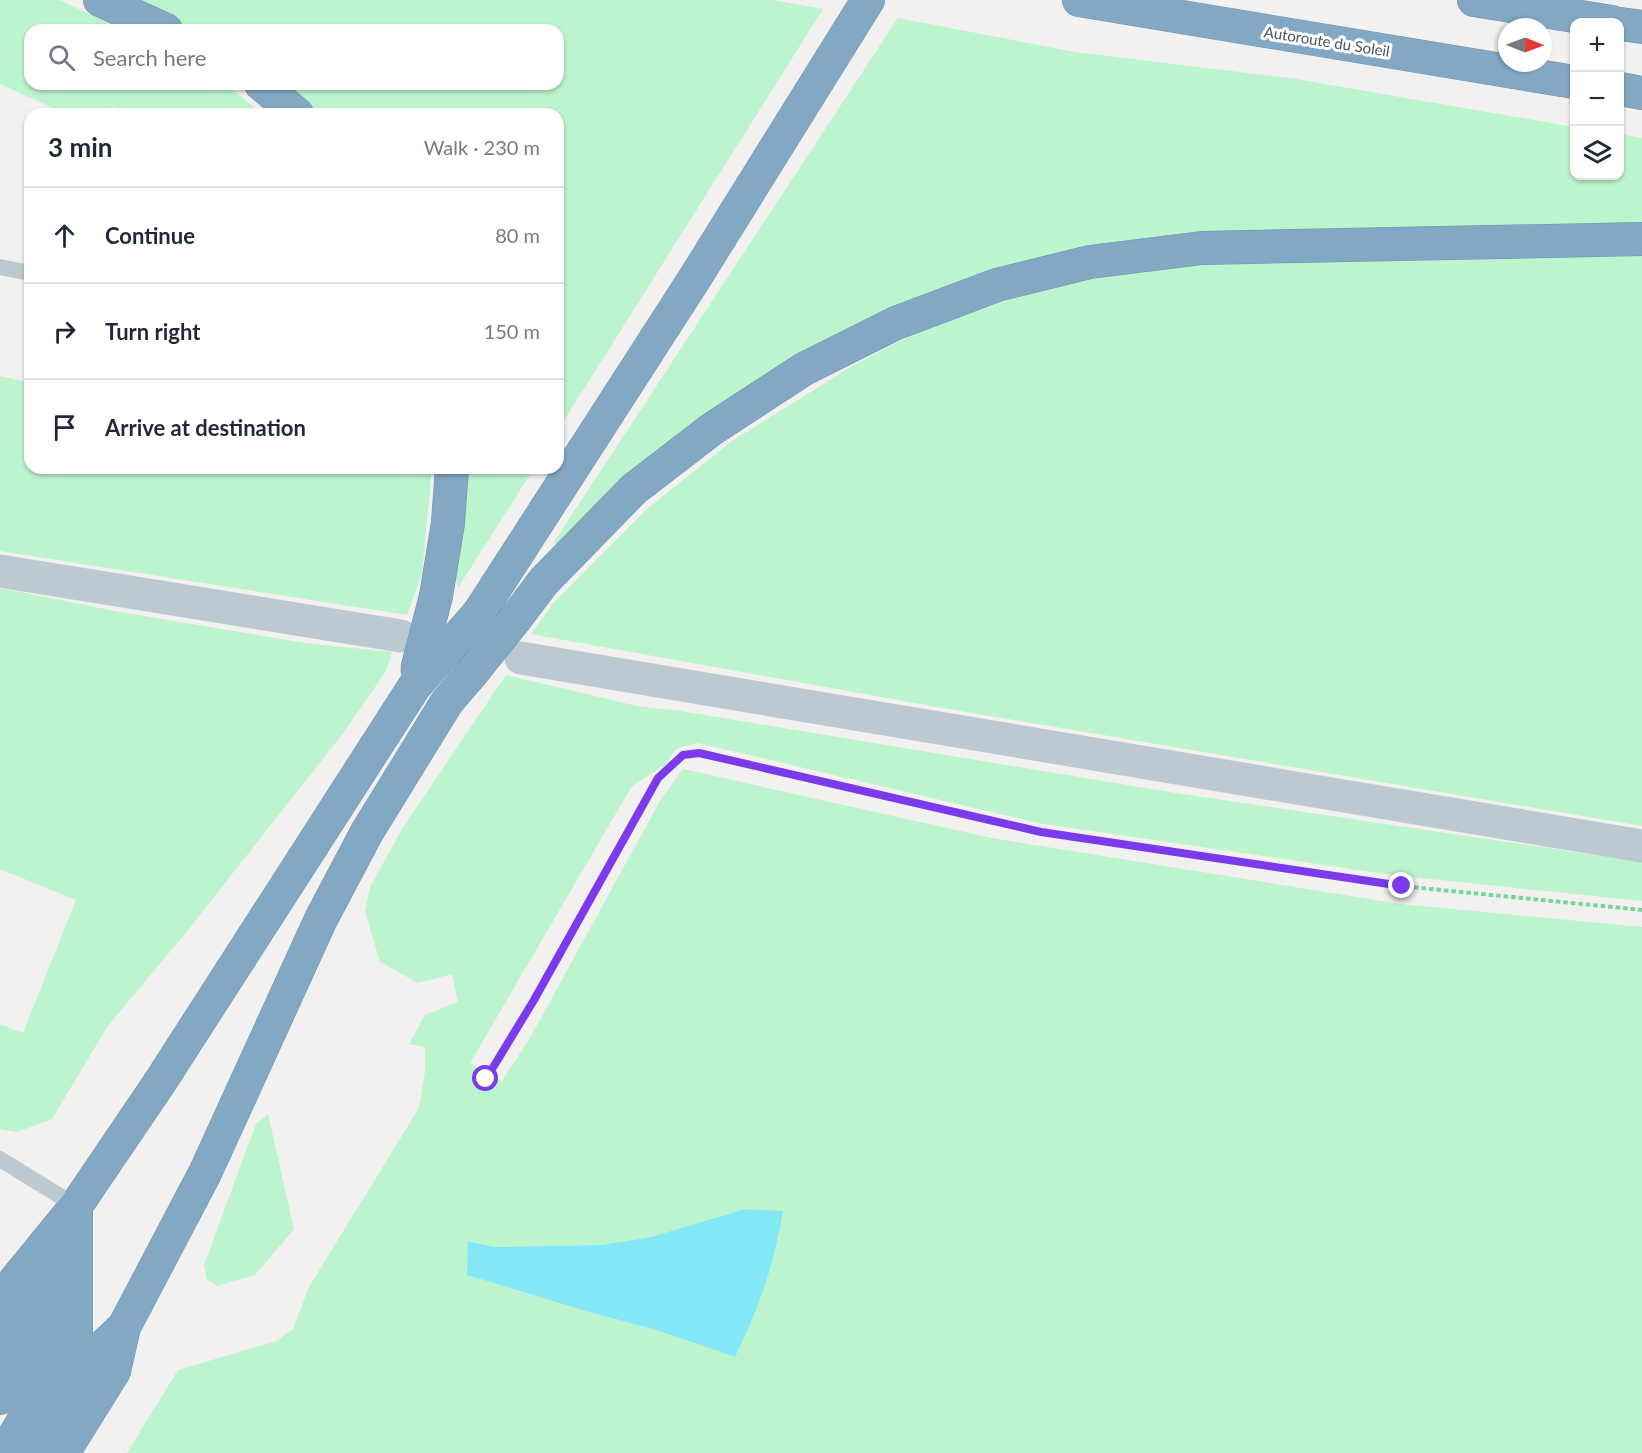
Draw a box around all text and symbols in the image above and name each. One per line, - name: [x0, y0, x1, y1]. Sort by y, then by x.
- north arrow: [1498, 18, 1552, 72]
- map controls: [1570, 18, 1624, 180]
- button: +: [1570, 18, 1624, 72]
- street label: Autoroute du Soleil: [1263, 22, 1391, 60]
- search box: [24, 24, 564, 90]
- icon: search: [45, 41, 78, 74]
- text: Search here: [93, 44, 206, 71]
- button: −: [1570, 72, 1624, 126]
- button: layers: [1570, 126, 1624, 180]
- text: 3 min: [48, 131, 112, 163]
- text: Walk · 230 m: [424, 135, 540, 159]
- icon: ahead: [48, 219, 81, 252]
- text: Continue: [105, 222, 195, 249]
- text: 80 m: [495, 223, 540, 247]
- icon: right: [48, 315, 81, 348]
- text: Turn right: [105, 318, 200, 345]
- text: 150 m: [484, 319, 540, 343]
- icon: arrive: [48, 411, 81, 444]
- text: Arrive at destination: [105, 414, 306, 441]
- route end: [1388, 872, 1414, 898]
- route start: [472, 1065, 498, 1091]

